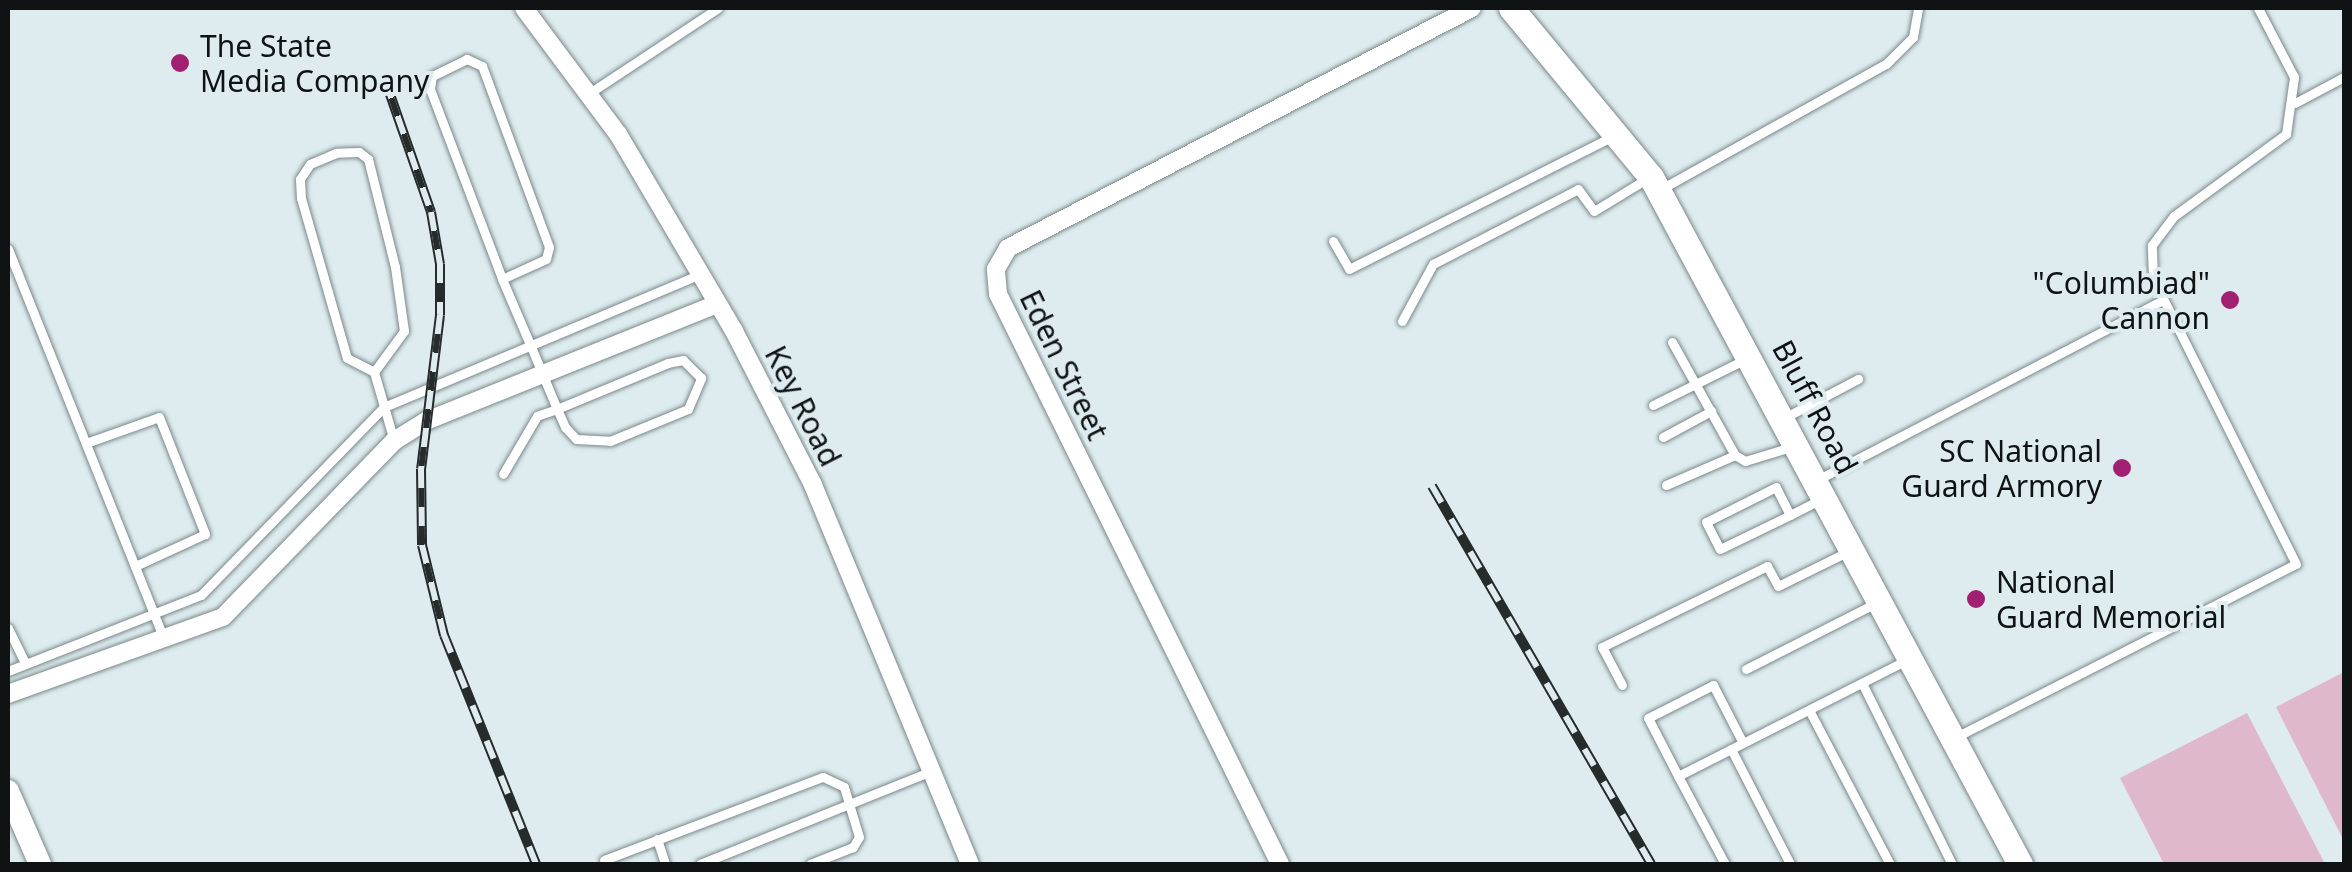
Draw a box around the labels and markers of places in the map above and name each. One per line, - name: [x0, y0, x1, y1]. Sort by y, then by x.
- place label: The State Media Company: [200, 28, 429, 98]
- marker: The State Media Company: [169, 52, 191, 74]
- place label: "Columbiad" Cannon: [2033, 265, 2210, 336]
- marker: "Columbiad" Cannon: [2219, 289, 2241, 311]
- place label: SC National Guard Armory: [1901, 433, 2102, 504]
- marker: SC National Guard Armory: [2111, 457, 2133, 479]
- place label: National Guard Memorial: [1996, 564, 2226, 634]
- marker: National Guard Memorial: [1965, 588, 1987, 610]

